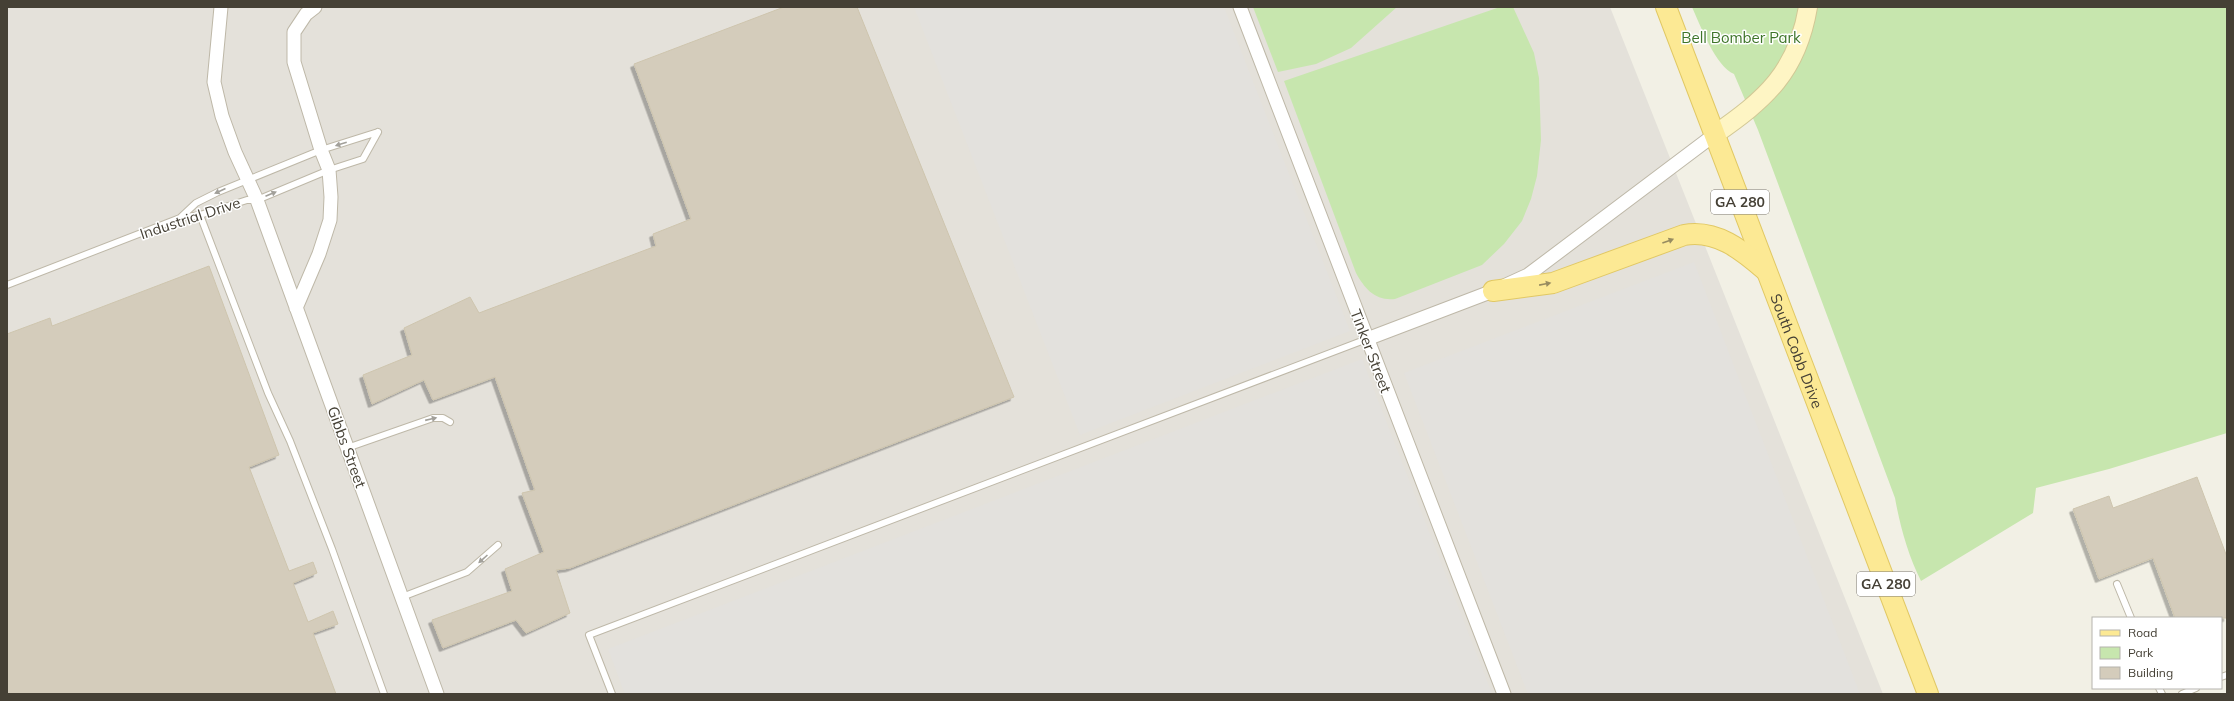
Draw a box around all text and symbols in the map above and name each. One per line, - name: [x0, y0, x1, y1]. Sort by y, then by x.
- park label: Bell Bomber Park: [1681, 28, 1801, 47]
- one-way arrow: [335, 141, 347, 147]
- one-way arrow: [214, 188, 226, 194]
- road number: GA 280: [1711, 190, 1769, 214]
- one-way arrow: [265, 191, 276, 197]
- street label: Industrial Drive: [137, 193, 243, 243]
- one-way arrow: [1662, 237, 1674, 243]
- one-way arrow: [1539, 281, 1552, 287]
- street label: South Cobb Drive: [1767, 291, 1828, 411]
- street label: Tinker Street: [1346, 307, 1396, 395]
- street label: Gibbs Street: [323, 404, 371, 490]
- one-way arrow: [425, 416, 437, 422]
- one-way arrow: [477, 554, 488, 563]
- road number: GA 280: [1857, 572, 1915, 596]
- legend: [2092, 617, 2222, 689]
- text: Road: [2128, 625, 2157, 640]
- text: Park: [2128, 645, 2154, 660]
- text: Building: [2128, 665, 2173, 680]

